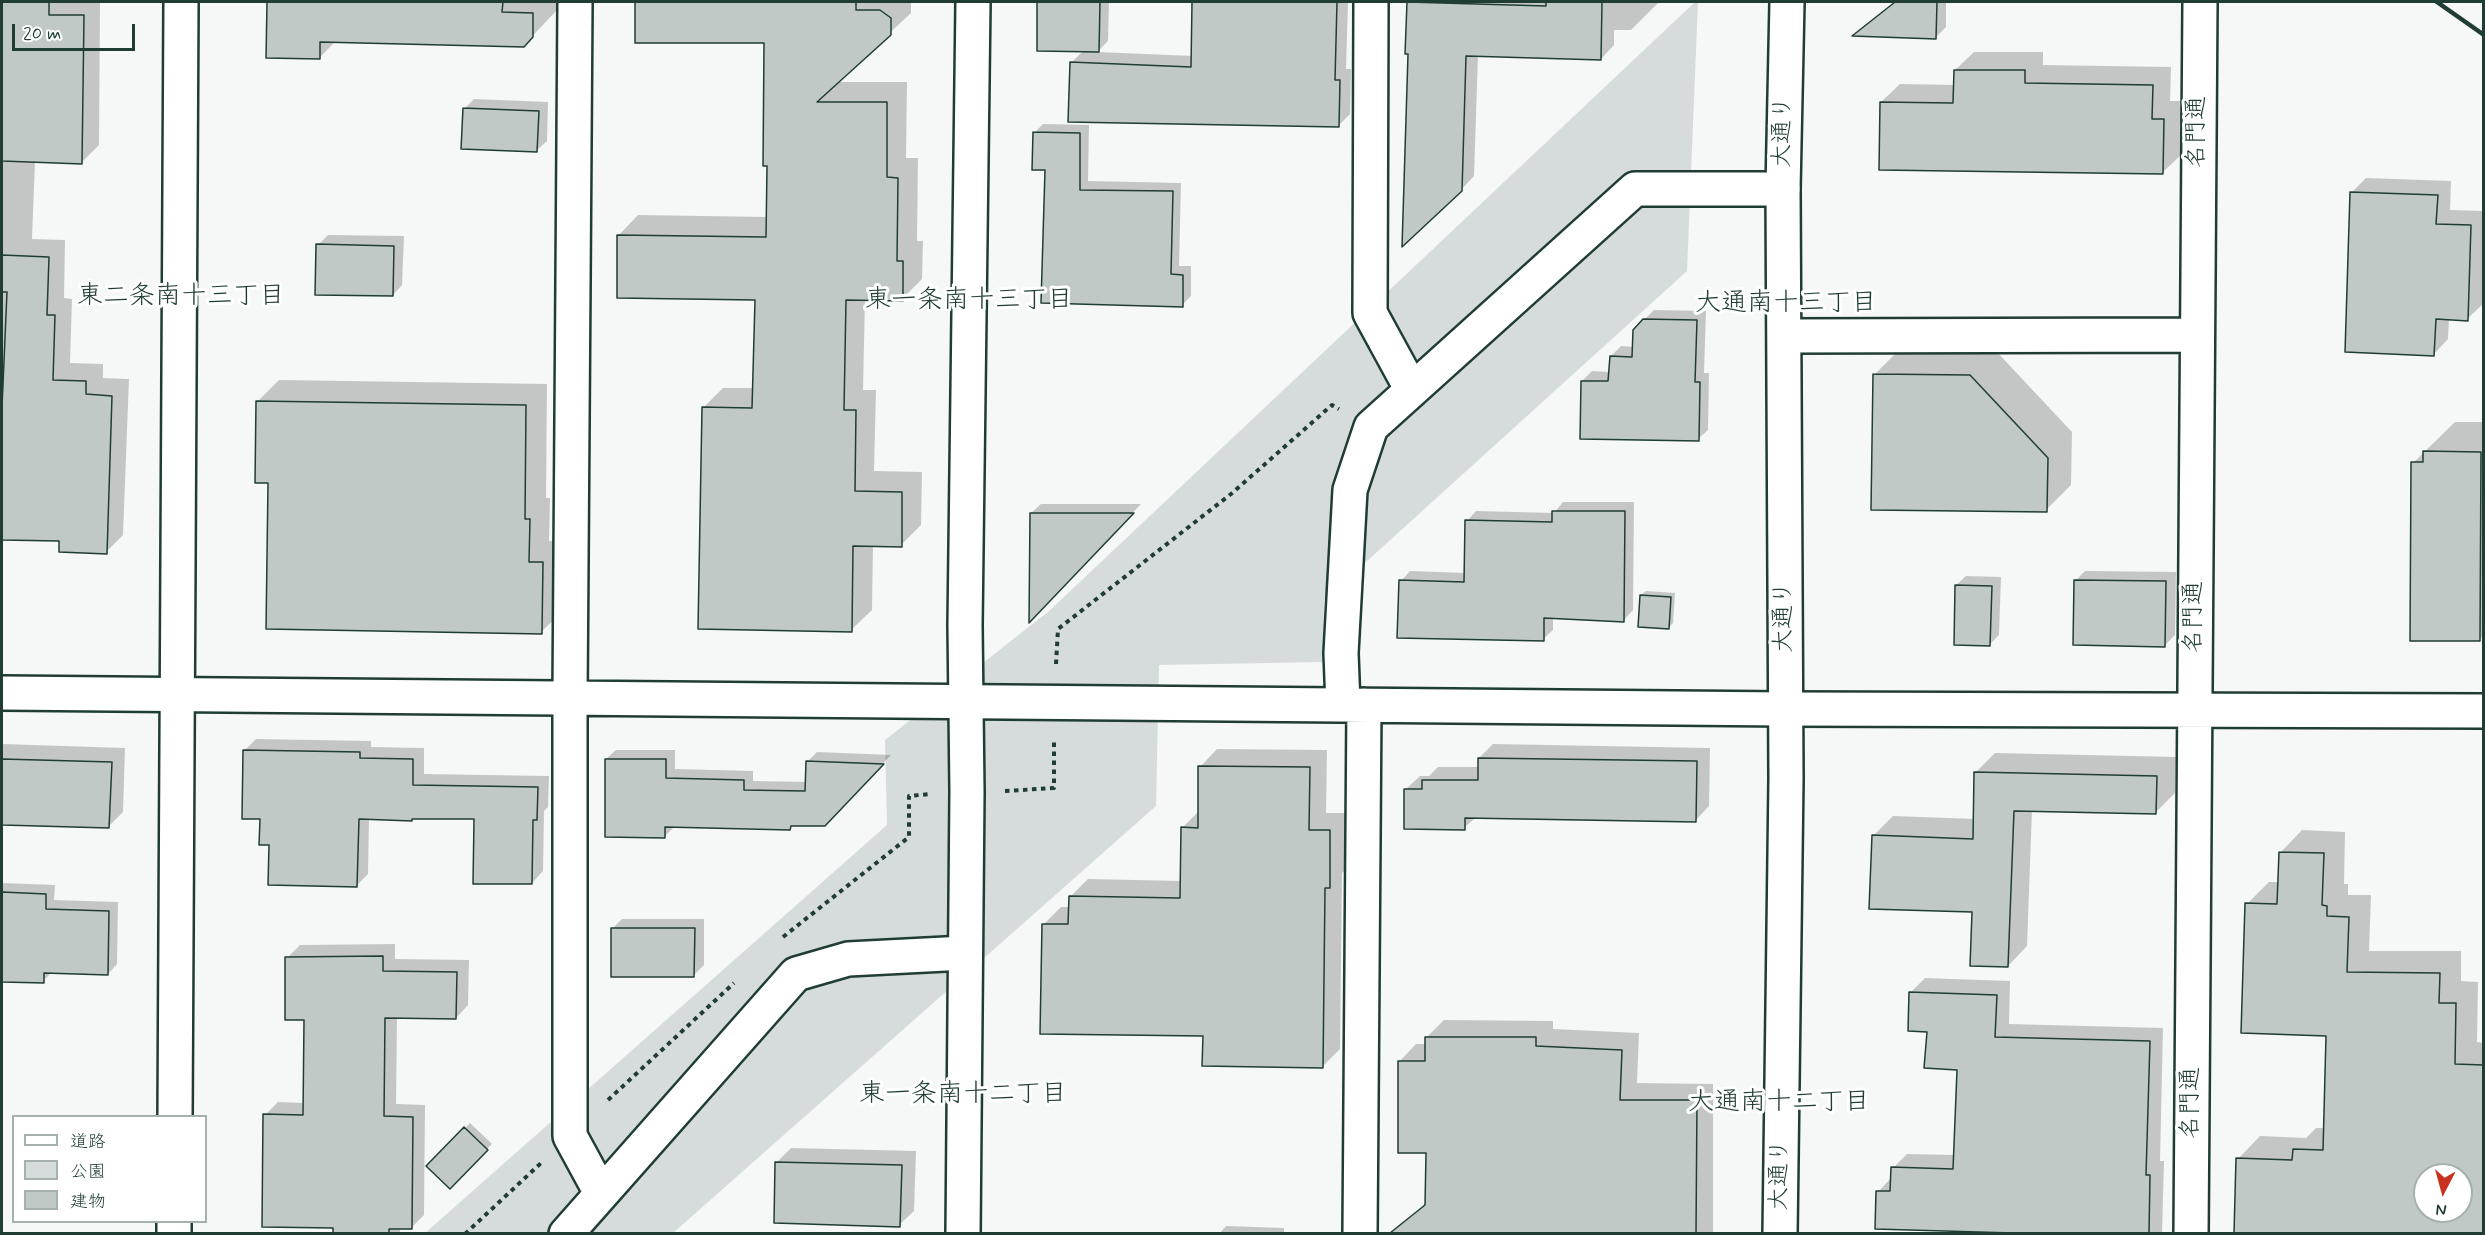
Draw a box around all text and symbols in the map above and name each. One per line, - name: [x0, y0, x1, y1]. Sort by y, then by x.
- scale bar: [15, 12, 138, 50]
- text: 20 m: [23, 22, 61, 46]
- street label: 大通り: [1769, 96, 1799, 168]
- street label: 名門通: [2184, 96, 2212, 168]
- district label: 東二条南十三丁目: [77, 282, 285, 314]
- district label: 東一条南十三丁目: [865, 286, 1073, 318]
- district label: 大通南十三丁目: [1695, 289, 1877, 321]
- street label: 大通り: [1771, 581, 1799, 653]
- street label: 名門通: [2181, 581, 2209, 653]
- street label: 名門通: [2178, 1067, 2206, 1139]
- district label: 東一条南十二丁目: [859, 1080, 1067, 1112]
- district label: 大通南十二丁目: [1688, 1088, 1870, 1120]
- legend: [12, 1115, 207, 1223]
- text: 道路: [70, 1130, 106, 1154]
- street label: 大通り: [1766, 1139, 1796, 1211]
- text: 公園: [70, 1160, 106, 1184]
- north arrow: [2413, 1163, 2473, 1223]
- text: 建物: [70, 1190, 106, 1214]
- text: N: [2435, 1198, 2448, 1220]

